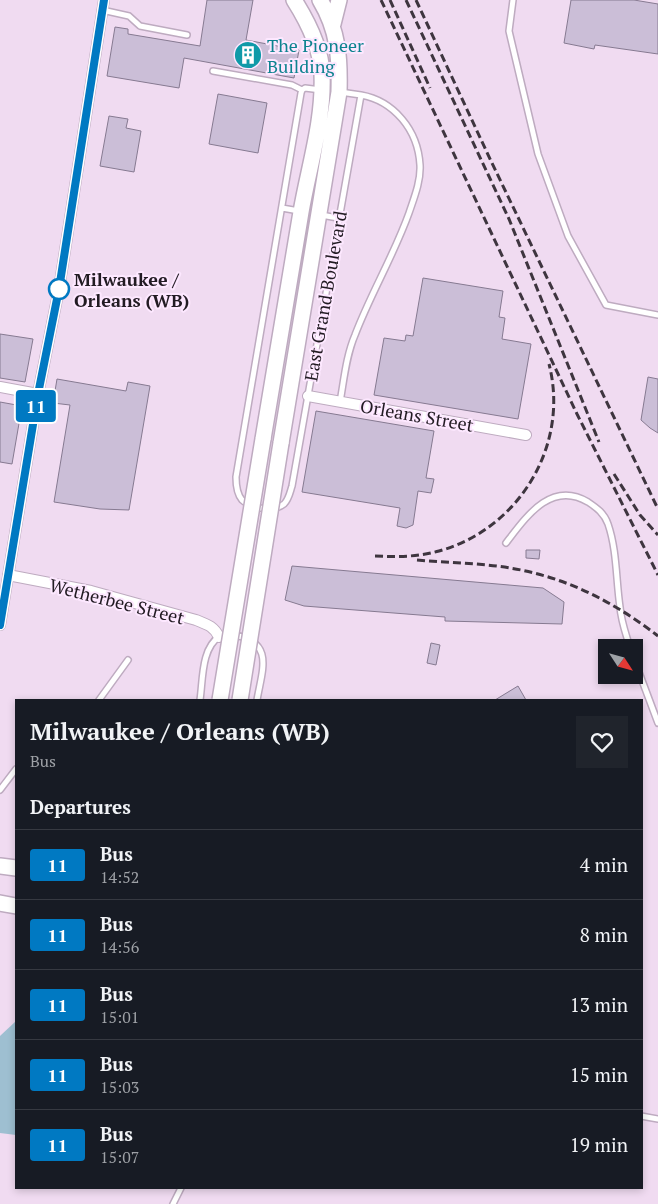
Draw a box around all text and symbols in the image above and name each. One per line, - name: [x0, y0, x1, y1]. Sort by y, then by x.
- place label: The Pioneer Building: [267, 33, 364, 78]
- building icon: The Pioneer Building: [233, 40, 263, 70]
- street label: East Grand Boulevard: [298, 209, 352, 383]
- place label: Milwaukee / Orleans (WB): [74, 267, 189, 312]
- marker: Milwaukee / Orleans (WB): [48, 278, 70, 300]
- line badge: 11: [14, 390, 58, 422]
- street label: Orleans Street: [358, 393, 476, 437]
- text: 11: [26, 394, 46, 418]
- street label: Wetherbee Street: [47, 573, 187, 629]
- north arrow: [598, 639, 642, 684]
- map controls: [598, 639, 643, 684]
- text: Milwaukee / Orleans (WB): [30, 715, 330, 747]
- button: heart: [576, 716, 628, 768]
- text: Bus: [30, 750, 56, 772]
- text: Departures: [30, 794, 131, 819]
- text: Bus: [100, 841, 133, 866]
- text: 4 min: [580, 852, 628, 877]
- text: 11: [47, 853, 68, 877]
- text: 14:52: [100, 866, 139, 888]
- text: Bus: [100, 911, 133, 936]
- text: 8 min: [580, 922, 628, 947]
- text: 11: [47, 923, 68, 947]
- text: 14:56: [100, 936, 139, 958]
- text: Bus: [100, 981, 133, 1006]
- text: 13 min: [570, 992, 628, 1017]
- text: 11: [47, 993, 68, 1017]
- text: 15:01: [100, 1006, 139, 1028]
- text: Bus: [100, 1051, 133, 1076]
- text: 15 min: [570, 1062, 628, 1087]
- text: 11: [47, 1063, 68, 1087]
- text: 15:03: [100, 1076, 139, 1098]
- text: Bus: [100, 1121, 133, 1146]
- text: 19 min: [570, 1132, 628, 1157]
- text: 11: [47, 1133, 68, 1157]
- text: 15:07: [100, 1146, 139, 1168]

